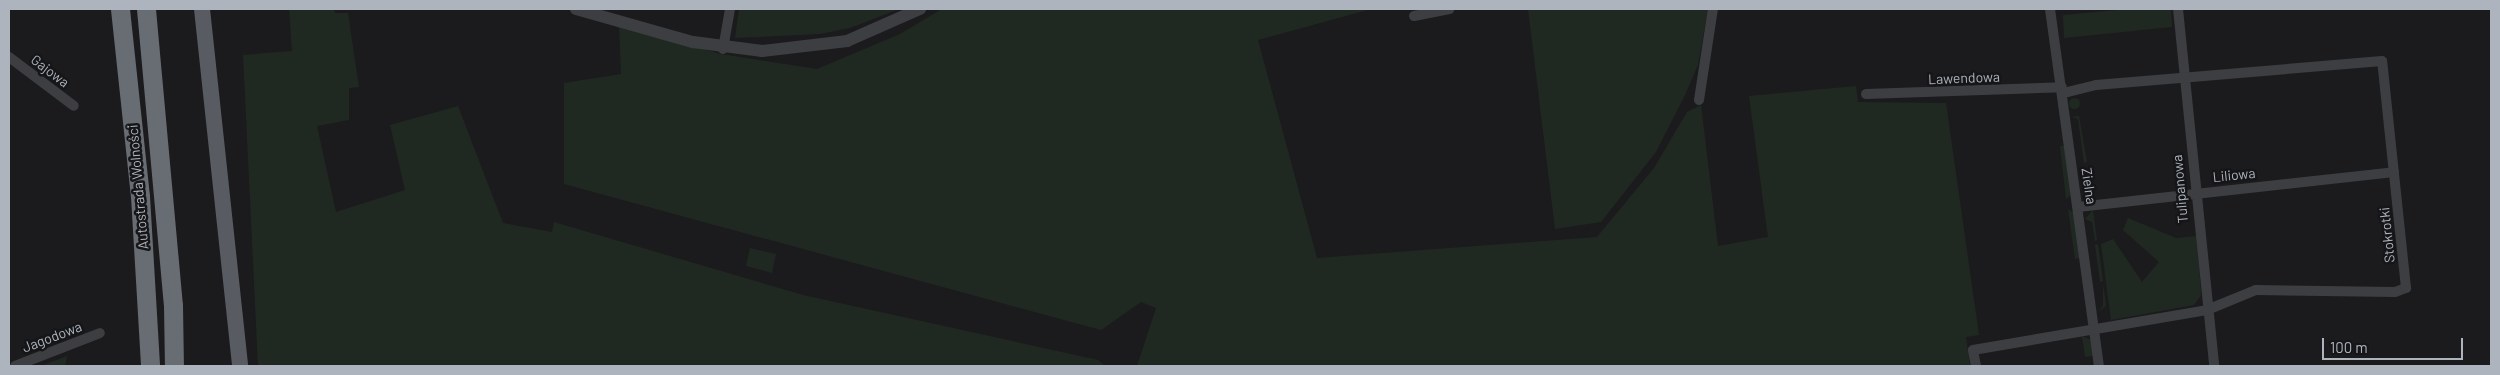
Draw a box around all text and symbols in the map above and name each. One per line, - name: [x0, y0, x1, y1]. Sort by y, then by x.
- street label: Gajowa: [28, 51, 72, 91]
- street label: Lawendowa: [1928, 68, 2000, 88]
- street label: Autostrada Wolności: [124, 124, 152, 250]
- street label: Tulipanowa: [2169, 154, 2191, 224]
- street label: Liliowa: [2212, 164, 2256, 186]
- street label: Zielna: [2078, 167, 2100, 205]
- street label: Stokrotki: [2376, 206, 2398, 264]
- street label: Jagodowa: [20, 318, 84, 356]
- scale bar: [2325, 328, 2466, 360]
- text: 100 m: [2330, 338, 2368, 356]

